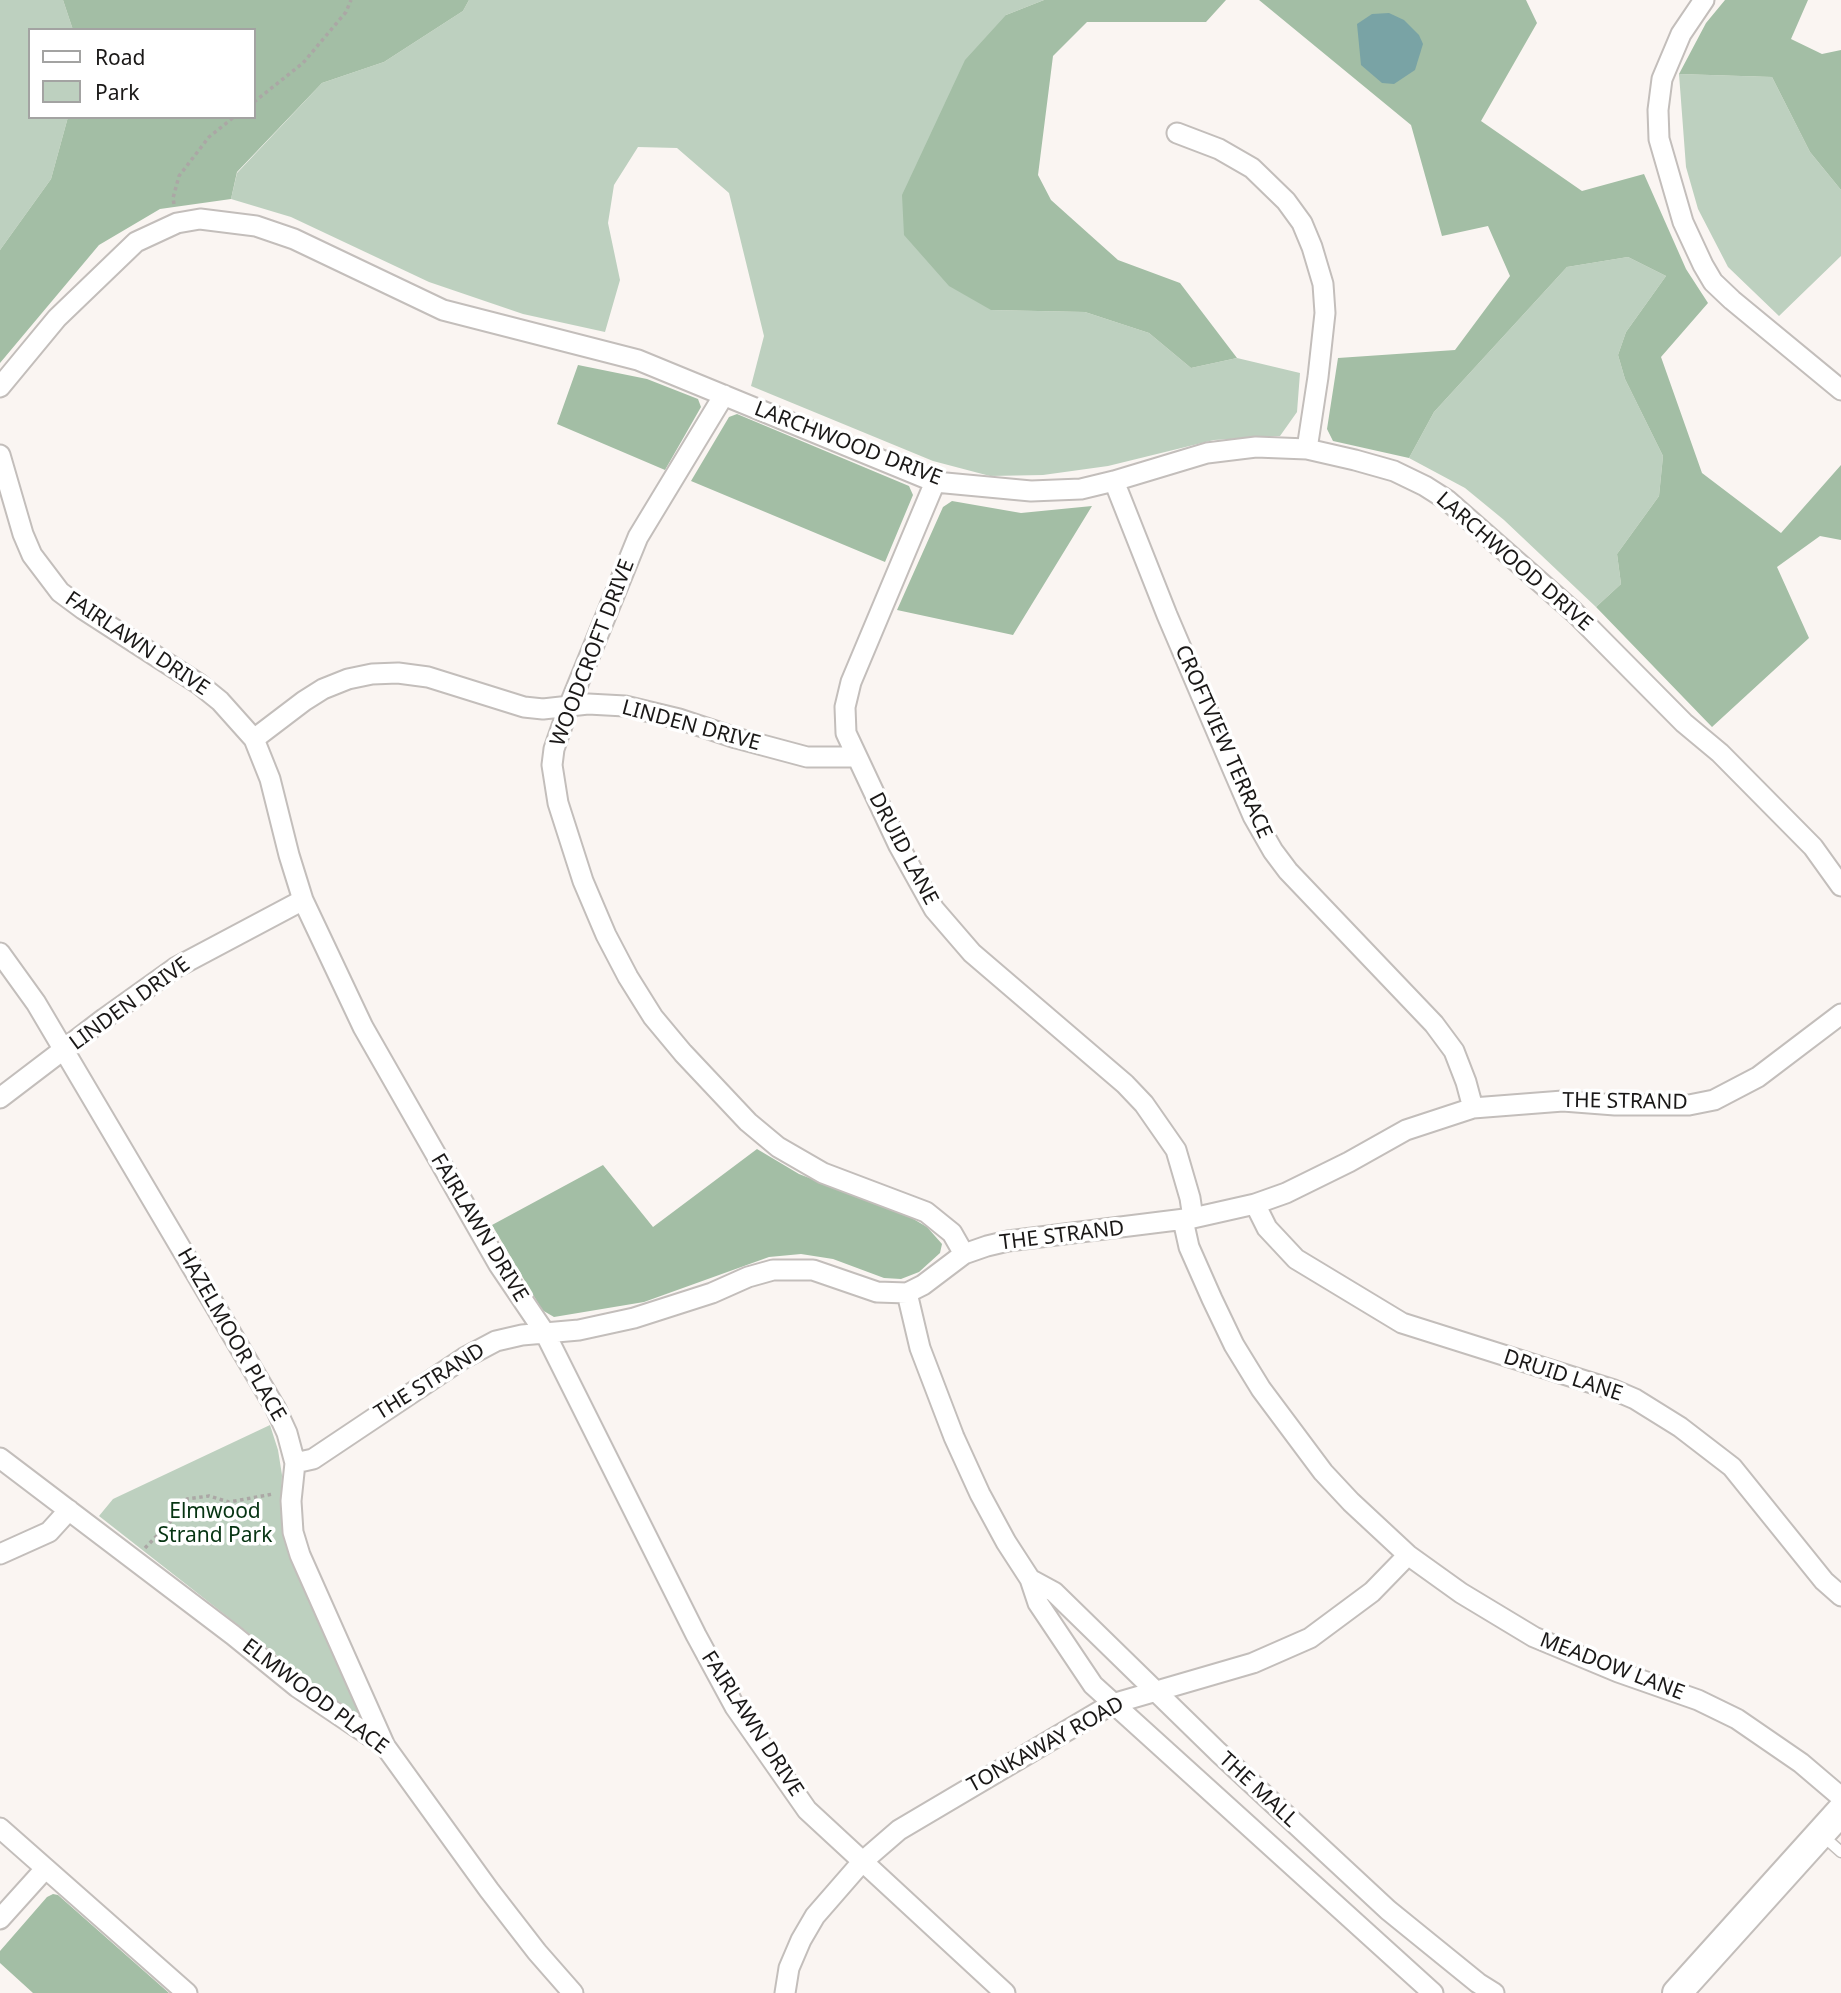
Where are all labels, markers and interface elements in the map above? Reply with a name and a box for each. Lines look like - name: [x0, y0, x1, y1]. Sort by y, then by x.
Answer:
- legend: [28, 28, 256, 119]
- text: Road: [95, 43, 145, 71]
- text: Park: [95, 78, 139, 106]
- street label: LARCHWOOD DRIVE: [751, 397, 945, 491]
- street label: LARCHWOOD DRIVE: [1431, 487, 1597, 637]
- street label: WOODCROFT DRIVE: [546, 556, 640, 750]
- street label: FAIRLAWN DRIVE: [60, 586, 214, 702]
- street label: CROFTVIEW TERRACE: [1169, 641, 1277, 843]
- street label: LINDEN DRIVE: [619, 695, 763, 757]
- street label: DRUID LANE: [863, 788, 943, 910]
- street label: LINDEN DRIVE: [65, 952, 195, 1056]
- street label: THE STRAND: [1562, 1088, 1688, 1116]
- street label: FAIRLAWN DRIVE: [425, 1149, 533, 1307]
- street label: THE STRAND: [998, 1216, 1126, 1256]
- street label: HAZELMOOR PLACE: [171, 1244, 291, 1426]
- street label: THE STRAND: [370, 1338, 490, 1426]
- street label: DRUID LANE: [1500, 1345, 1626, 1407]
- park label: Elmwood Strand Park: [158, 1499, 272, 1549]
- street label: MEADOW LANE: [1536, 1628, 1688, 1706]
- street label: ELMWOOD PLACE: [237, 1634, 393, 1760]
- street label: FAIRLAWN DRIVE: [696, 1647, 808, 1801]
- street label: TONKAWAY ROAD: [963, 1692, 1129, 1798]
- street label: THE MALL: [1213, 1747, 1303, 1833]

